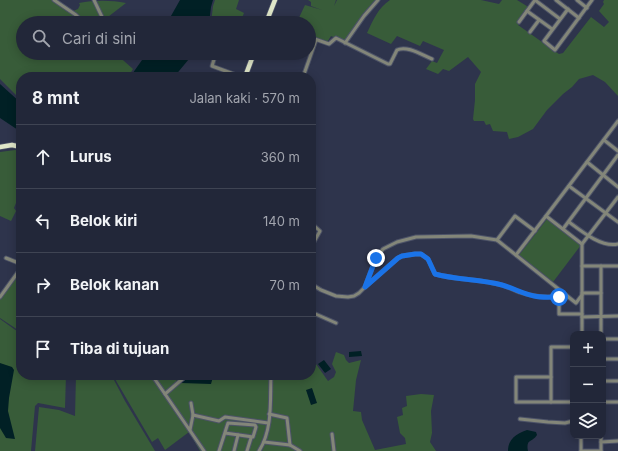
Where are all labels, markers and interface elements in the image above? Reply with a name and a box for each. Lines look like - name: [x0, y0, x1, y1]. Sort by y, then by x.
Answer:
- search box: [16, 16, 316, 60]
- icon: search: [30, 27, 52, 49]
- text: Cari di sini: [62, 29, 136, 48]
- text: 8 mnt: [32, 88, 79, 108]
- text: Jalan kaki · 570 m: [189, 90, 300, 106]
- icon: ahead: [32, 146, 54, 168]
- text: Lurus: [70, 147, 112, 166]
- text: 360 m: [261, 149, 300, 165]
- icon: left: [32, 210, 54, 232]
- text: Belok kiri: [70, 211, 137, 230]
- text: 140 m: [263, 213, 300, 229]
- route end: [367, 249, 385, 267]
- icon: right: [32, 274, 54, 296]
- text: Belok kanan: [70, 275, 159, 294]
- text: 70 m: [270, 277, 300, 293]
- route start: [550, 288, 568, 306]
- map controls: [570, 331, 606, 439]
- button: +: [570, 331, 606, 367]
- icon: arrive: [32, 338, 54, 360]
- text: Tiba di tujuan: [70, 339, 169, 358]
- button: −: [570, 367, 606, 403]
- button: layers: [570, 403, 606, 439]

